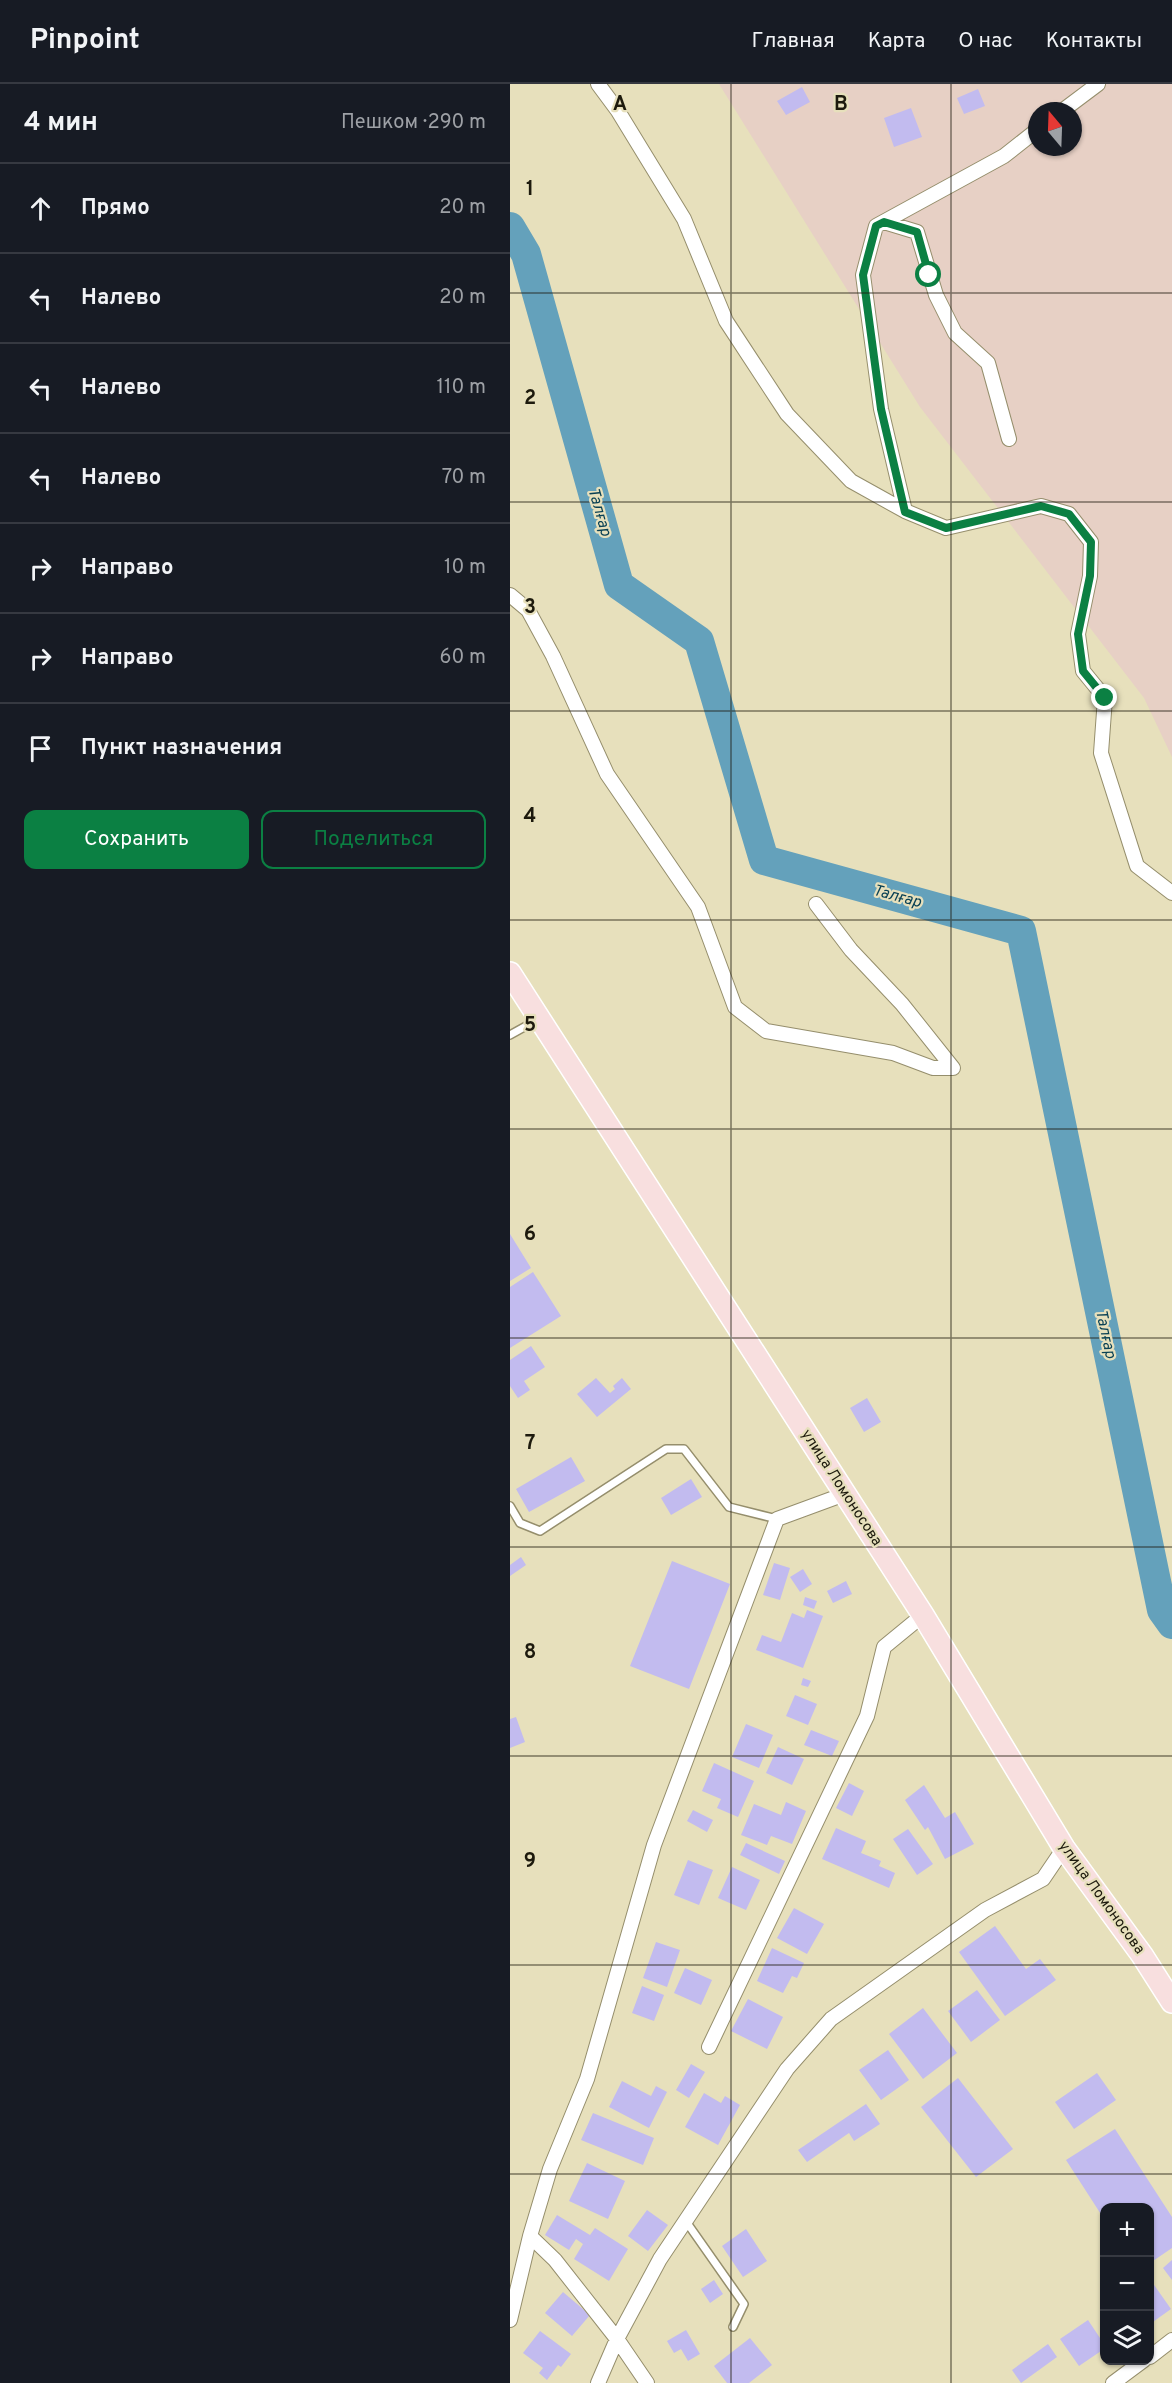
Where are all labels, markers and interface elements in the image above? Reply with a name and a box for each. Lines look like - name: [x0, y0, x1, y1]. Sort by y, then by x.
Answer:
- text: Pinpoint: [30, 23, 140, 59]
- text: Главная: [751, 28, 835, 55]
- text: Карта: [868, 28, 925, 55]
- text: О нас: [958, 28, 1013, 55]
- text: Контакты: [1046, 28, 1142, 55]
- text: A: [613, 92, 627, 118]
- text: B: [834, 92, 848, 118]
- north arrow: [1028, 102, 1082, 156]
- text: 4 мин: [24, 107, 98, 140]
- text: Пешком · 290 m: [341, 110, 486, 136]
- text: 1: [526, 177, 534, 203]
- icon: ahead: [24, 192, 57, 225]
- text: Прямо: [81, 195, 150, 222]
- text: 20 m: [439, 195, 486, 221]
- route start: [915, 261, 941, 287]
- icon: left: [24, 282, 57, 315]
- text: Налево: [81, 285, 161, 312]
- text: 20 m: [439, 285, 486, 311]
- icon: left: [24, 372, 57, 405]
- text: Налево: [81, 375, 161, 402]
- text: 110 m: [437, 375, 486, 401]
- text: 2: [524, 386, 536, 412]
- icon: left: [24, 462, 57, 495]
- text: Налево: [81, 465, 161, 492]
- text: 70 m: [442, 465, 486, 491]
- water label: Талғар: [583, 486, 615, 539]
- icon: right: [24, 552, 57, 585]
- text: Направо: [81, 555, 173, 582]
- text: 10 m: [444, 555, 486, 581]
- text: 3: [524, 595, 536, 621]
- icon: right: [24, 642, 57, 675]
- text: Направо: [81, 645, 173, 672]
- text: 60 m: [440, 645, 486, 671]
- route end: [1091, 684, 1117, 710]
- icon: arrive: [24, 732, 57, 765]
- text: Пункт назначения: [81, 735, 282, 762]
- text: 4: [524, 804, 536, 830]
- button: Сохранить: [24, 810, 249, 869]
- button: Поделиться: [261, 810, 486, 869]
- water label: Талғар: [871, 881, 924, 913]
- text: 5: [524, 1013, 536, 1039]
- text: 6: [524, 1222, 536, 1248]
- water label: Талғар: [1090, 1308, 1120, 1360]
- street label: улица Ломоносова: [796, 1426, 886, 1550]
- text: 7: [525, 1431, 535, 1457]
- text: 8: [524, 1640, 536, 1666]
- street label: улица Ломоносова: [1054, 1838, 1148, 1958]
- text: 9: [524, 1849, 536, 1875]
- map controls: [1100, 2203, 1154, 2365]
- button: +: [1100, 2203, 1154, 2257]
- button: −: [1100, 2257, 1154, 2311]
- button: layers: [1100, 2311, 1154, 2365]

